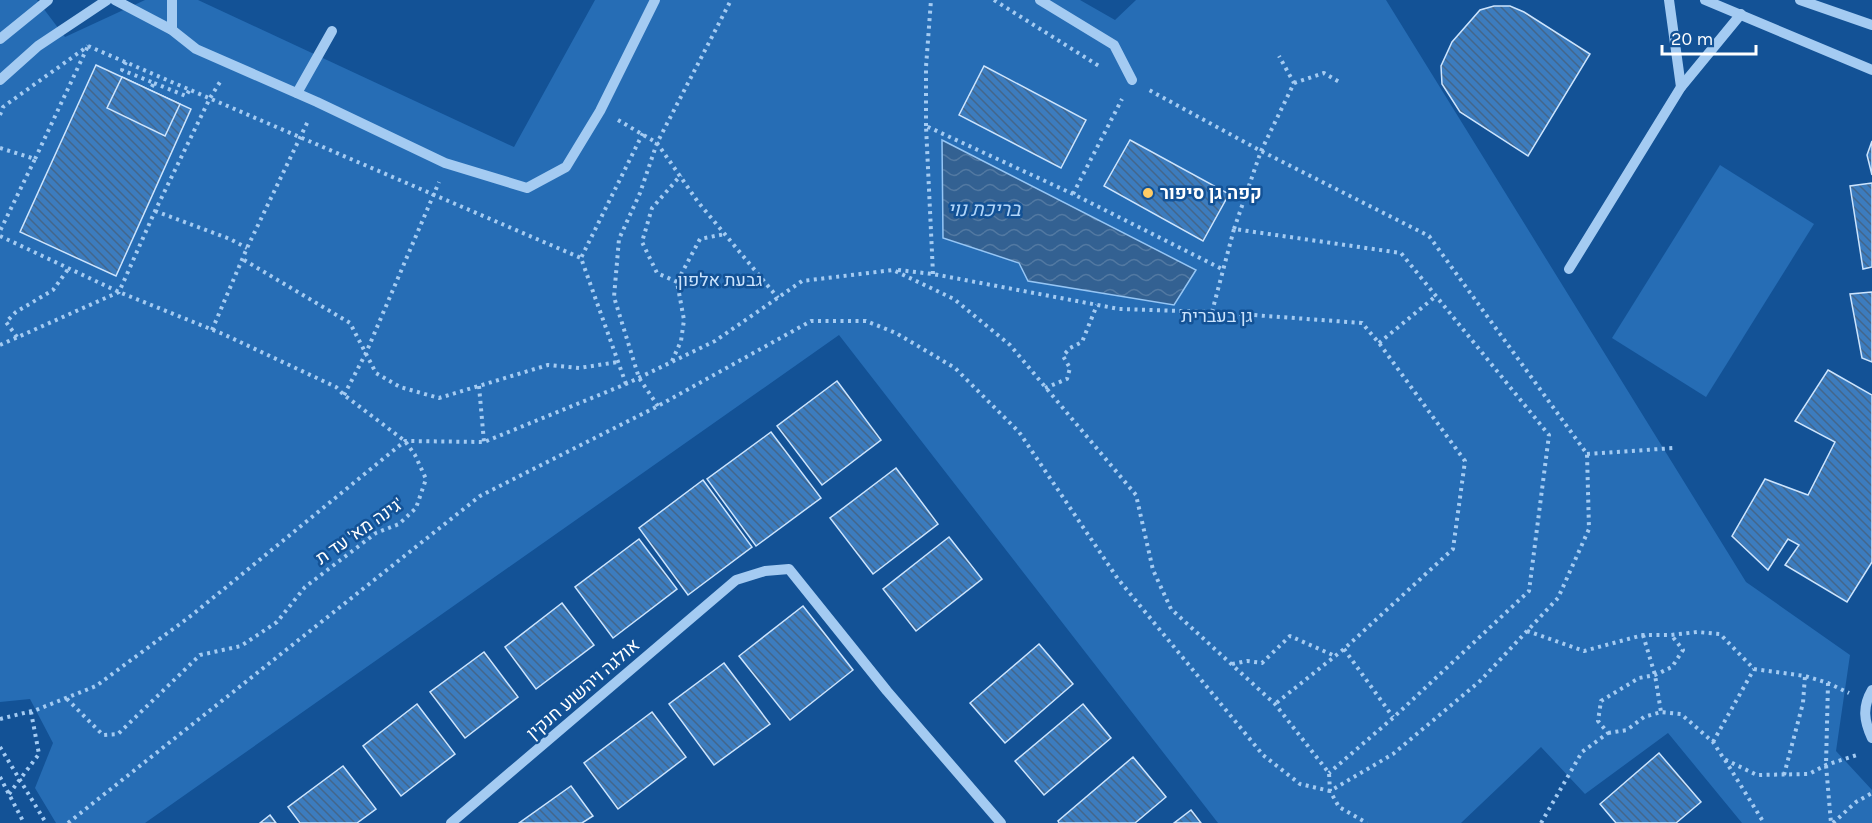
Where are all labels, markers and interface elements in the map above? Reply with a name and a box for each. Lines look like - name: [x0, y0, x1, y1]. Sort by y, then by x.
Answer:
- scale bar: [1662, 18, 1756, 56]
- text: 20 m: [1671, 28, 1713, 50]
- place label: קפה גן סיפור: [1160, 182, 1262, 204]
- marker: קפה גן סיפור: [1141, 186, 1155, 200]
- water label: בריכת נוי: [947, 198, 1021, 221]
- park label: גבעת אלפון: [678, 269, 763, 291]
- park label: גן בעברית: [1181, 305, 1253, 327]
- street label: גינה מא' עד ת': [311, 493, 407, 569]
- street label: אולגה ויהשוע חנקין: [522, 634, 644, 744]

